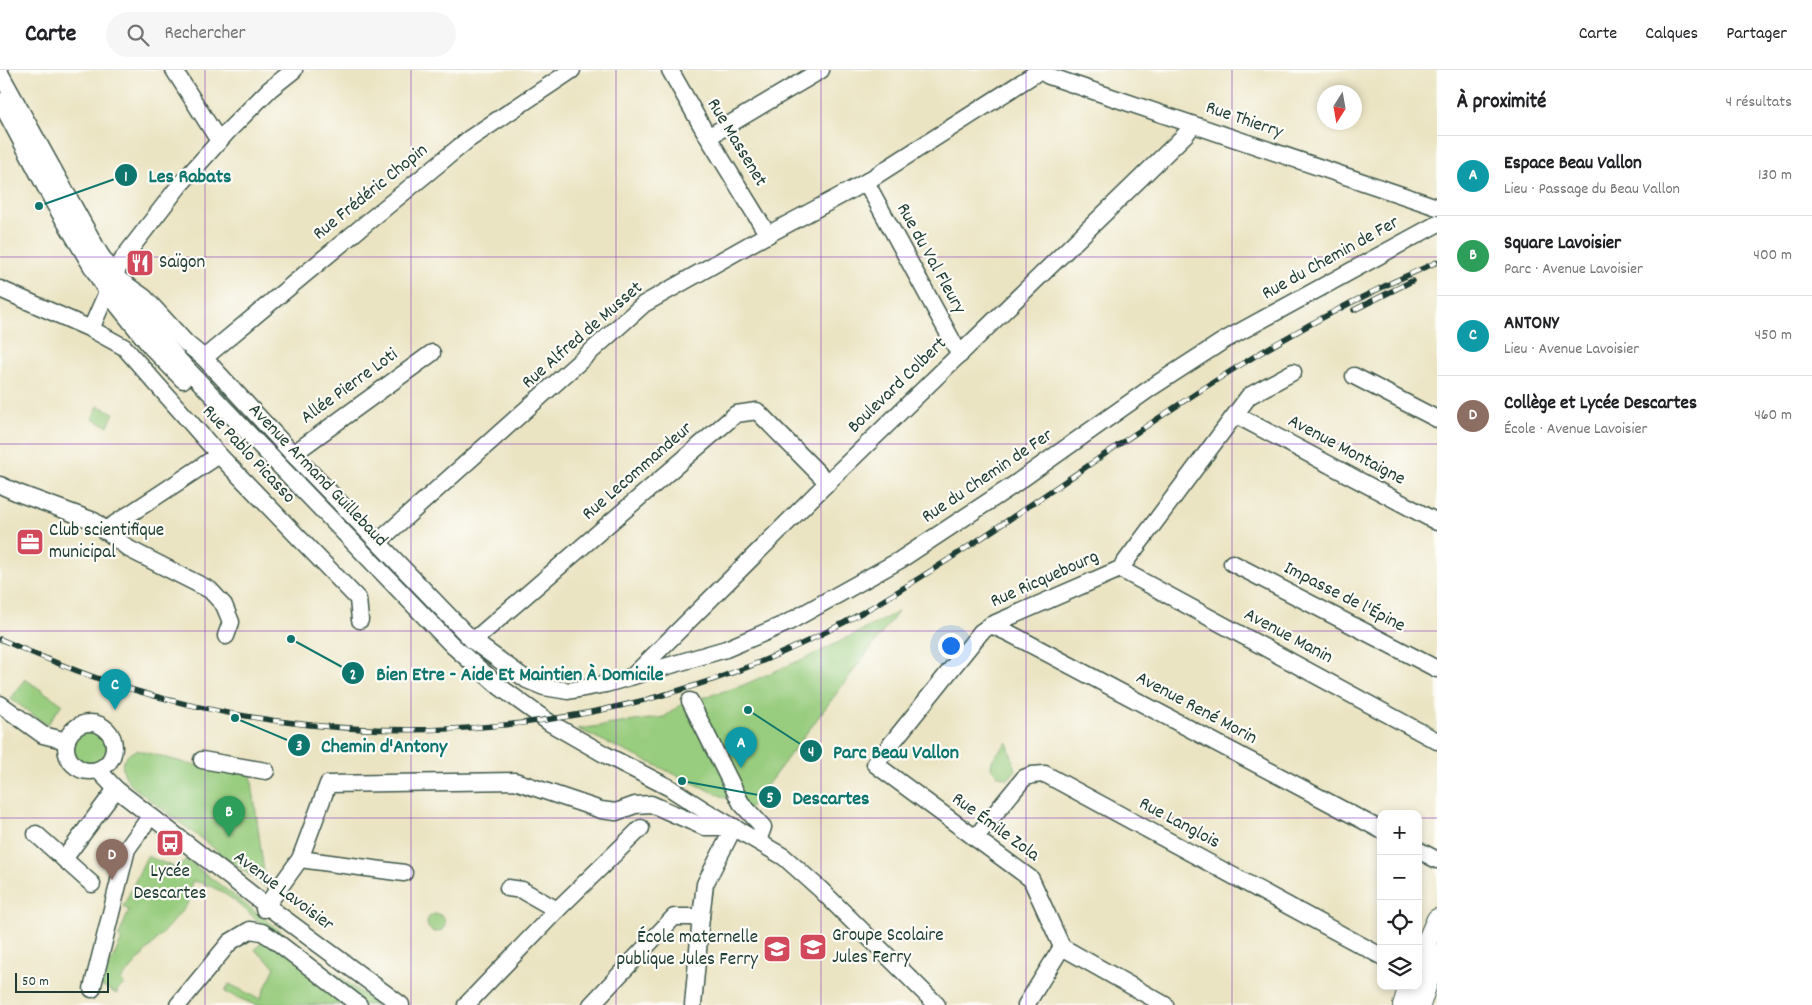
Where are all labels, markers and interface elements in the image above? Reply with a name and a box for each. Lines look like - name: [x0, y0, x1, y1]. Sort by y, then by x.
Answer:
- search box: [106, 12, 456, 57]
- text: Carte: [25, 18, 76, 52]
- icon: search: [124, 21, 152, 49]
- text: Rechercher: [164, 21, 246, 48]
- text: Carte: [1579, 22, 1617, 47]
- text: Calques: [1645, 22, 1698, 47]
- text: Partager: [1726, 22, 1787, 47]
- north arrow: [1317, 85, 1362, 130]
- text: À proximité: [1457, 88, 1546, 118]
- text: 4 résultats: [1725, 91, 1792, 114]
- street label: Rue Massenet: [699, 94, 773, 192]
- street label: Rue Thierry: [1202, 95, 1287, 147]
- street label: Rue Frédéric Chopin: [308, 138, 434, 248]
- text: Espace Beau Vallon: [1504, 151, 1642, 178]
- callout: Les Rabats: [114, 158, 242, 193]
- text: Les Rabats: [149, 164, 231, 192]
- text: A: [1469, 164, 1477, 187]
- text: 130 m: [1758, 164, 1792, 187]
- text: 1: [124, 167, 128, 189]
- text: Lieu · Passage du Beau Vallon: [1504, 178, 1680, 201]
- street label: Rue du Val Fleury: [888, 199, 972, 320]
- street label: Rue du Chemin de Fer: [1257, 210, 1405, 308]
- text: Square Lavoisier: [1504, 231, 1621, 258]
- text: B: [1469, 244, 1477, 267]
- text: 400 m: [1753, 244, 1792, 267]
- restaurant icon: Saïgon: [125, 248, 155, 278]
- place label: Saïgon: [159, 250, 205, 277]
- text: Parc · Avenue Lavoisier: [1504, 258, 1643, 281]
- street label: Rue Alfred de Musset: [517, 276, 649, 396]
- text: ANTONY: [1504, 311, 1559, 338]
- text: C: [1469, 324, 1477, 347]
- text: 450 m: [1755, 324, 1792, 347]
- street label: Boulevard Colbert: [842, 332, 954, 440]
- text: Lieu · Avenue Lavoisier: [1504, 338, 1639, 361]
- street label: Allée Pierre Loti: [296, 342, 405, 432]
- text: Collège et Lycée Descartes: [1504, 391, 1697, 418]
- street label: Avenue Armand Guillebaud: [241, 398, 393, 554]
- street label: Rue Pablo Picasso: [195, 400, 301, 510]
- text: D: [1469, 404, 1477, 427]
- text: 460 m: [1754, 404, 1792, 427]
- street label: Avenue Montaigne: [1282, 409, 1410, 493]
- street label: Rue Lecommandeur: [577, 416, 699, 528]
- text: École · Avenue Lavoisier: [1504, 418, 1648, 441]
- street label: Rue du Chemin de Fer: [917, 423, 1059, 531]
- place label: Club scientifique municipal: [49, 518, 164, 567]
- office icon: Club scientifique municipal: [15, 527, 45, 557]
- street label: Rue Ricquebourg: [987, 544, 1103, 616]
- street label: Impasse de l'Épine: [1279, 556, 1409, 640]
- street label: Avenue Manin: [1239, 602, 1337, 672]
- your location: [938, 633, 964, 659]
- callout: Bien Etre - Aide Et Maintien À Domicile: [341, 656, 673, 691]
- text: Bien Etre - Aide Et Maintien À Domicile: [376, 662, 664, 690]
- text: 2: [350, 665, 356, 687]
- street label: Avenue René Morin: [1130, 666, 1262, 752]
- pin: C: [99, 669, 131, 710]
- callout: Chemin d'Antony: [286, 727, 458, 762]
- pin: A: [725, 727, 757, 768]
- callout: Parc Beau Vallon: [798, 733, 969, 768]
- text: Chemin d'Antony: [321, 734, 448, 762]
- text: 3: [296, 736, 303, 758]
- text: Parc Beau Vallon: [833, 740, 959, 768]
- text: 4: [808, 742, 814, 764]
- callout: Descartes: [758, 779, 880, 814]
- text: Descartes: [793, 786, 869, 814]
- street label: Rue Émile Zola: [945, 787, 1045, 870]
- text: 5: [767, 788, 774, 810]
- street label: Rue Langlois: [1134, 791, 1224, 857]
- pin: B: [213, 796, 245, 837]
- map controls: [1377, 810, 1422, 990]
- button: +: [1377, 810, 1422, 855]
- bus stop icon: Lycée Descartes: [155, 828, 185, 858]
- pin: D: [96, 839, 128, 880]
- street label: Avenue Lavoisier: [227, 845, 339, 939]
- button: −: [1377, 855, 1422, 900]
- place label: Lycée Descartes: [133, 859, 207, 908]
- button: locate: [1377, 900, 1422, 945]
- place label: Groupe Scolaire Jules Ferry: [832, 923, 944, 972]
- place label: École maternelle publique Jules Ferry: [617, 925, 758, 974]
- school or university icon: Groupe Scolaire Jules Ferry: [798, 932, 828, 962]
- school or university icon: École maternelle publique Jules Ferry: [762, 934, 792, 964]
- button: layers: [1377, 945, 1422, 990]
- scale bar: [15, 970, 109, 993]
- text: 50 m: [22, 972, 49, 992]

